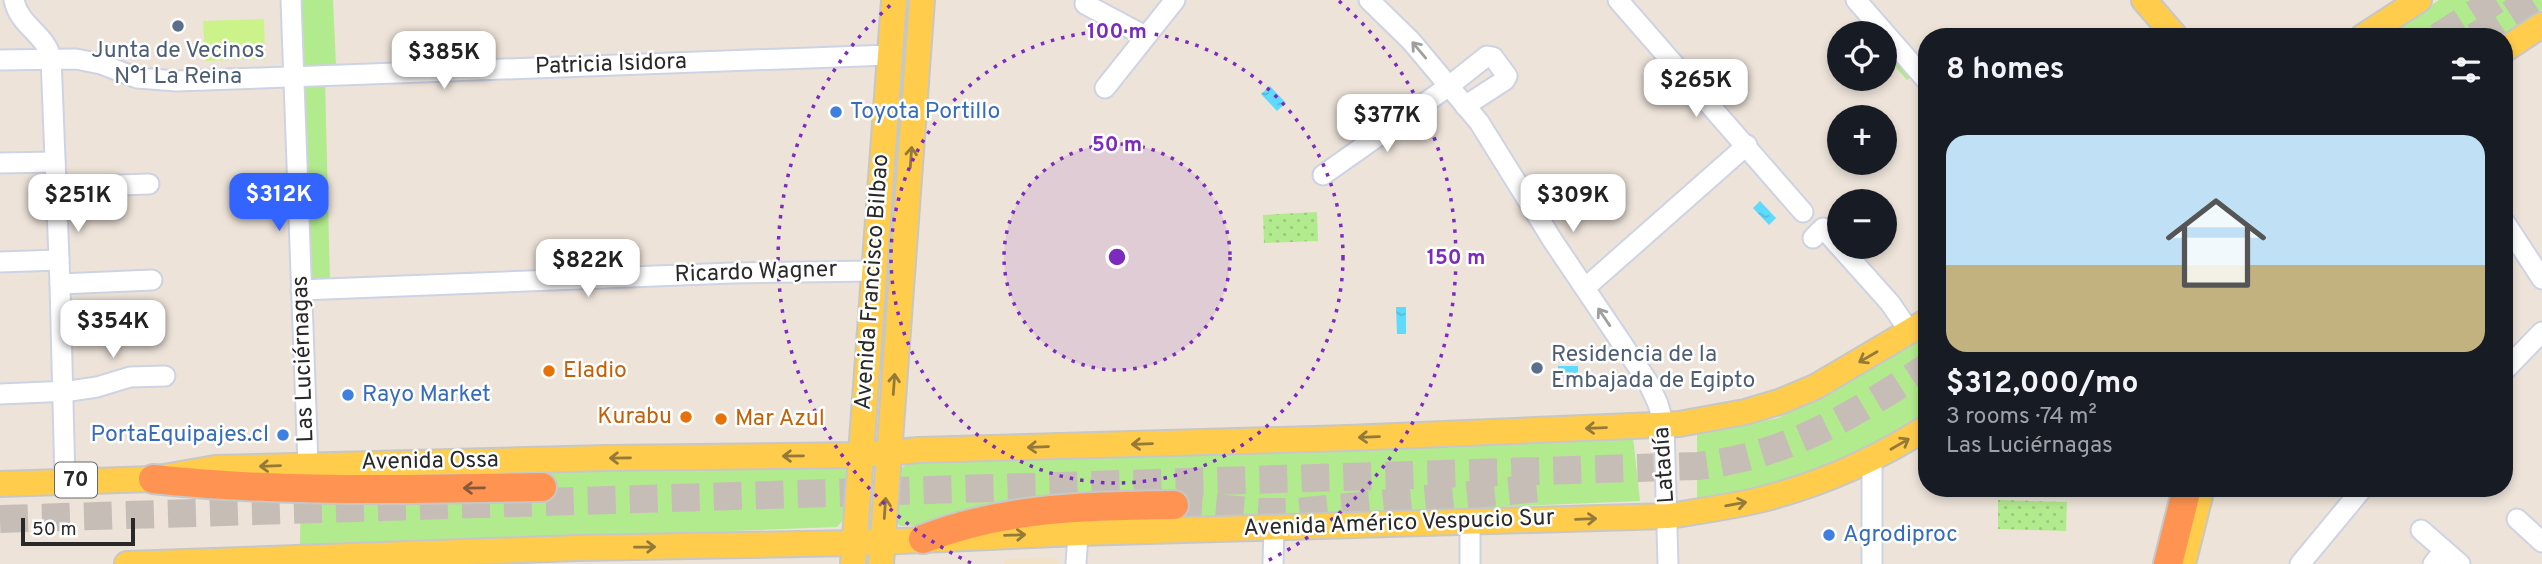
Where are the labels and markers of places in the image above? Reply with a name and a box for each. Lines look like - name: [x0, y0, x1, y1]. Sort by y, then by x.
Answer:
- marker: Junta de Vecinos N°1 La Reina: [170, 18, 186, 34]
- pin: $385K: [395, 32, 493, 91]
- place label: Junta de Vecinos N°1 La Reina: [91, 37, 265, 92]
- pin: $265K: [1647, 60, 1745, 119]
- pin: $377K: [1338, 94, 1436, 154]
- place label: Toyota Portillo: [850, 98, 1000, 127]
- marker: Toyota Portillo: [828, 104, 844, 120]
- pin: $251K: [29, 174, 127, 234]
- pin: $312K: [230, 174, 328, 233]
- pin: $309K: [1524, 174, 1622, 234]
- pin: $822K: [539, 240, 637, 299]
- centre of rings: [1105, 245, 1129, 269]
- pin: $354K: [64, 300, 162, 360]
- place label: Residencia de la Embajada de Egipto: [1551, 341, 1755, 396]
- place label: Eladio: [563, 357, 627, 386]
- marker: Residencia de la Embajada de Egipto: [1529, 360, 1545, 376]
- marker: Eladio: [541, 363, 557, 379]
- place label: Rayo Market: [362, 381, 491, 410]
- marker: Rayo Market: [340, 387, 356, 403]
- place label: Kurabu: [597, 403, 672, 432]
- place label: Mar Azul: [735, 405, 825, 434]
- marker: Kurabu: [678, 409, 694, 425]
- marker: Mar Azul: [713, 411, 729, 427]
- place label: PortaEquipajes.cl: [90, 421, 269, 450]
- marker: PortaEquipajes.cl: [275, 427, 291, 443]
- place label: Agrodiproc: [1843, 521, 1958, 550]
- marker: Agrodiproc: [1821, 527, 1837, 543]

